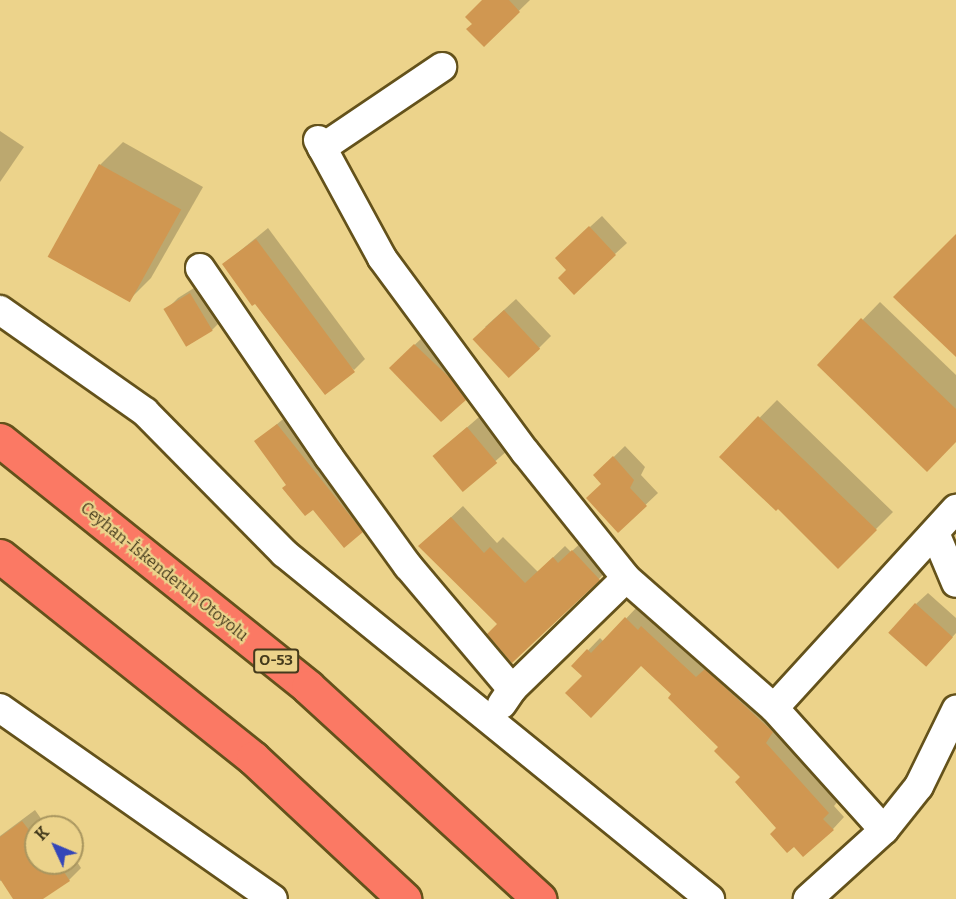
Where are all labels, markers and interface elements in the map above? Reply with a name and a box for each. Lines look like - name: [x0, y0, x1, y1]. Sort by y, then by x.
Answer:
- street label: Ceyhan-İskenderun Otoyolu: [76, 499, 252, 645]
- road number: O-53: [252, 649, 300, 673]
- north arrow: [24, 815, 84, 875]
- text: K: [31, 823, 53, 844]

